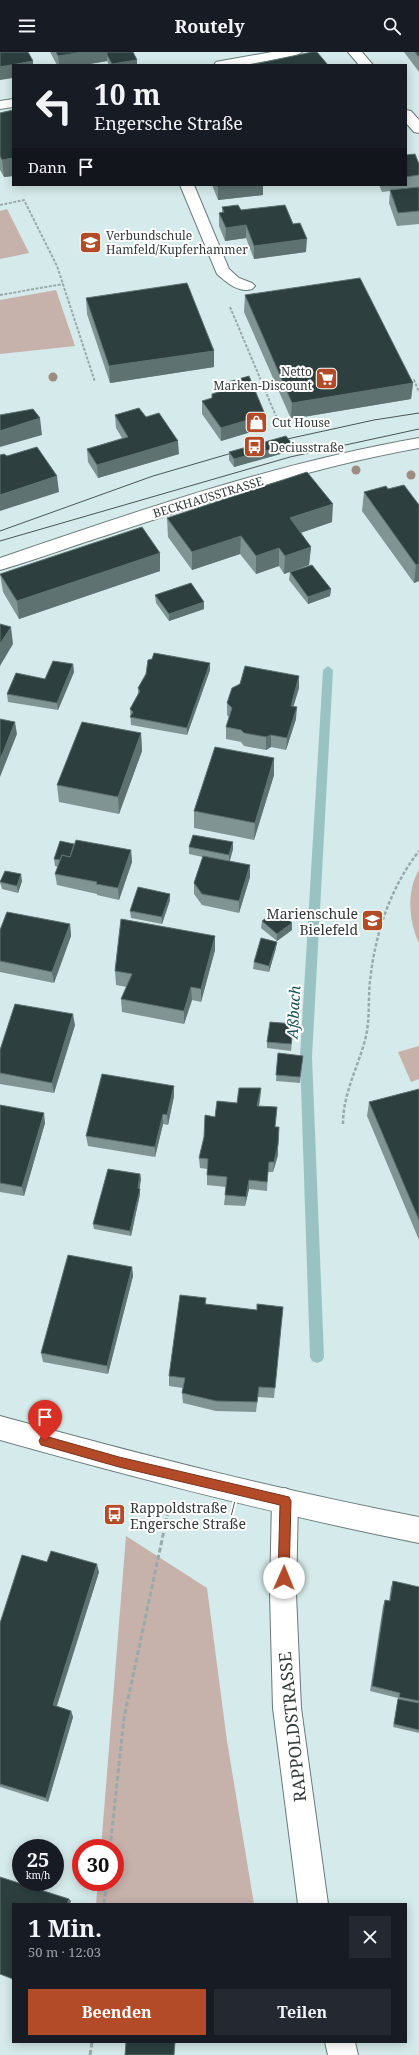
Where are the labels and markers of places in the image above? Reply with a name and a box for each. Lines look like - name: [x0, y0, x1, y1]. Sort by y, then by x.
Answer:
- place label: Verbundschule Hamfeld/Kupferhammer: [106, 227, 248, 258]
- school or university icon: Verbundschule Hamfeld/Kupferhammer: [78, 229, 104, 255]
- place label: Netto Marken-Discount: [213, 363, 312, 394]
- supermarket icon: Netto Marken-Discount: [314, 365, 340, 391]
- shop icon: Cut House: [243, 409, 269, 435]
- place label: Cut House: [272, 414, 330, 431]
- bus stop icon: Deciusstraße: [241, 434, 267, 460]
- place label: Deciusstraße: [270, 439, 344, 456]
- place label: Marienschule Bielefeld: [267, 904, 358, 939]
- school or university icon: Marienschule Bielefeld: [360, 908, 386, 934]
- pin: [28, 1400, 62, 1441]
- place label: Rappoldstraße / Engersche Straße: [130, 1498, 246, 1533]
- bus stop icon: Rappoldstraße / Engersche Straße: [102, 1502, 128, 1528]

